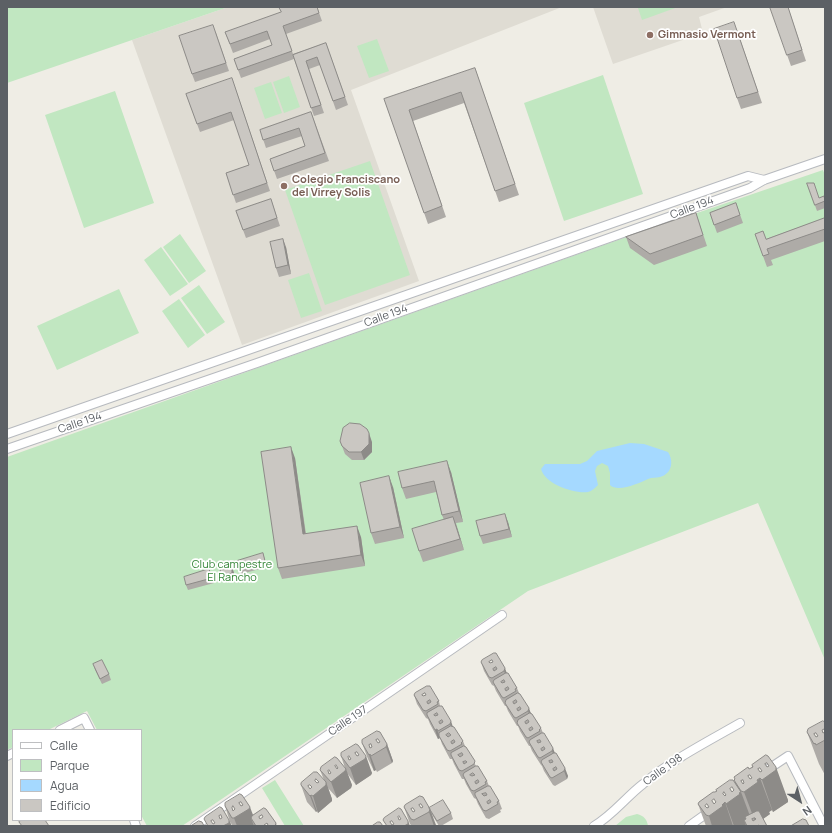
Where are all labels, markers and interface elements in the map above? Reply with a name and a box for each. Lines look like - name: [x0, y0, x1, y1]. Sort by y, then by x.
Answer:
- place label: Gimnasio Vermont: [658, 28, 756, 42]
- marker: Gimnasio Vermont: [645, 30, 655, 40]
- place label: Colegio Franciscano del Virrey Solis: [292, 173, 400, 199]
- marker: Colegio Franciscano del Virrey Solis: [279, 181, 289, 191]
- street label: Calle 194: [668, 194, 716, 222]
- street label: Calle 194: [362, 302, 410, 330]
- street label: Calle 194: [56, 409, 104, 437]
- park label: Club campestre El Rancho: [192, 558, 272, 584]
- street label: Calle 197: [326, 703, 370, 739]
- legend: [12, 729, 142, 821]
- text: Calle: [50, 737, 78, 754]
- street label: Calle 198: [641, 751, 685, 789]
- text: Parque: [50, 757, 89, 774]
- text: Agua: [50, 777, 79, 794]
- north arrow: [780, 781, 820, 821]
- text: Edificio: [50, 797, 90, 814]
- text: N: [800, 803, 815, 820]

